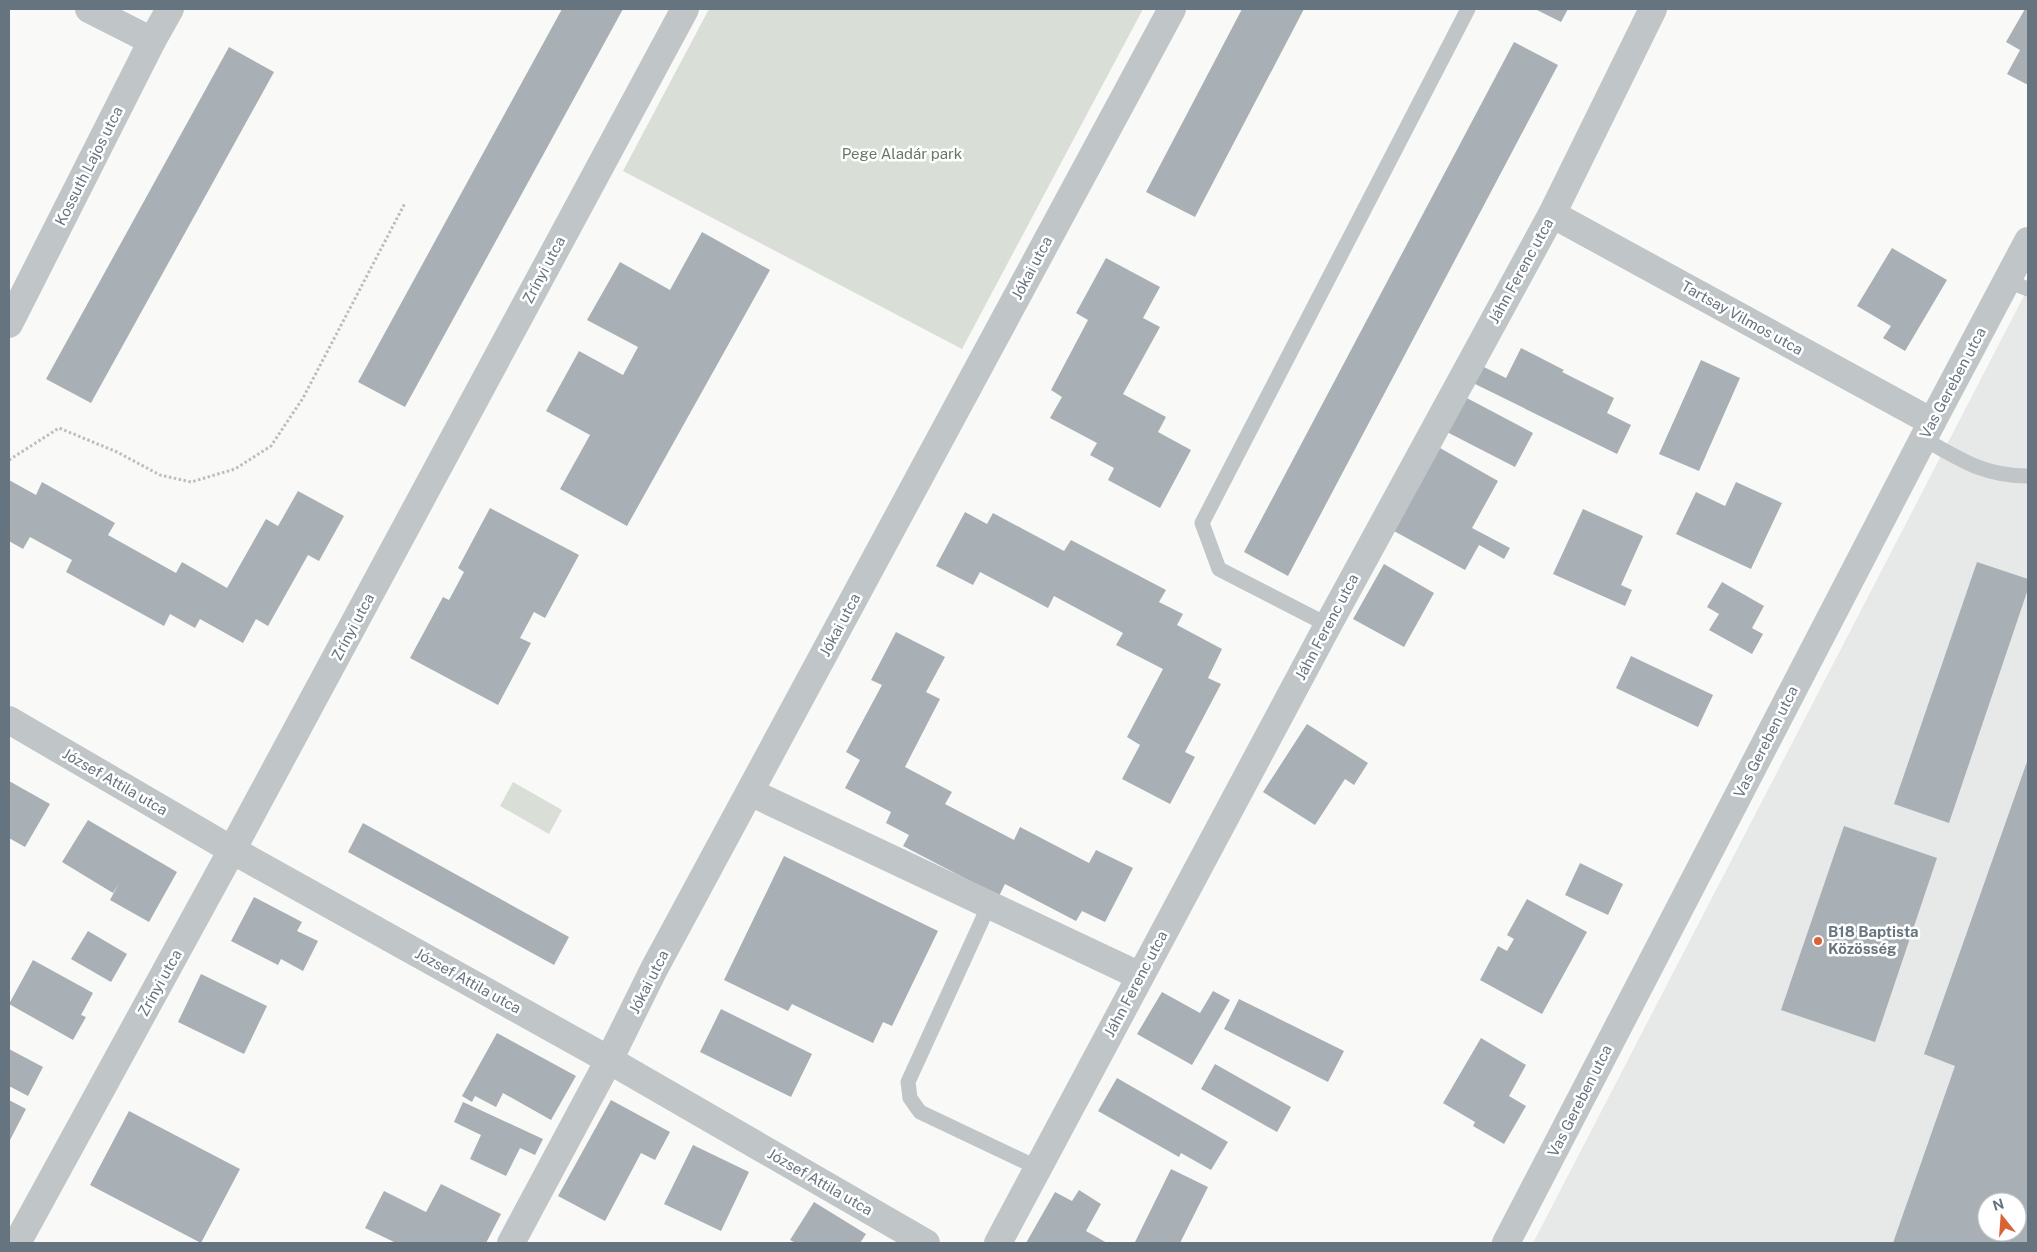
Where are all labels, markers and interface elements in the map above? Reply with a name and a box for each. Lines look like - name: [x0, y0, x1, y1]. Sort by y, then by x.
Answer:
- street label: Kossuth Lajos utca: [51, 103, 126, 228]
- park label: Pege Aladár park: [842, 145, 962, 162]
- street label: Jáhn Ferenc utca: [1485, 215, 1556, 326]
- street label: Zrínyi utca: [519, 233, 568, 306]
- street label: Jókai utca: [1008, 233, 1055, 302]
- street label: Tartsay Vilmos utca: [1678, 277, 1806, 358]
- street label: Vas Gereben utca: [1916, 324, 1989, 441]
- street label: Jáhn Ferenc utca: [1291, 571, 1362, 683]
- street label: Zrínyi utca: [328, 590, 377, 663]
- street label: Jókai utca: [816, 590, 863, 659]
- street label: Vas Gereben utca: [1730, 683, 1801, 800]
- street label: József Attila utca: [60, 745, 171, 819]
- place label: B18 Baptista Közösség: [1828, 923, 1919, 957]
- street label: Jáhn Ferenc utca: [1100, 928, 1171, 1040]
- marker: B18 Baptista Közösség: [1812, 935, 1824, 947]
- street label: József Attila utca: [412, 944, 524, 1017]
- street label: Zrínyi utca: [134, 947, 185, 1019]
- street label: Jókai utca: [625, 947, 672, 1016]
- street label: Vas Gereben utca: [1544, 1042, 1615, 1159]
- street label: József Attila utca: [765, 1145, 876, 1219]
- north arrow: [1977, 1192, 2027, 1242]
- text: N: [1991, 1195, 2006, 1214]

